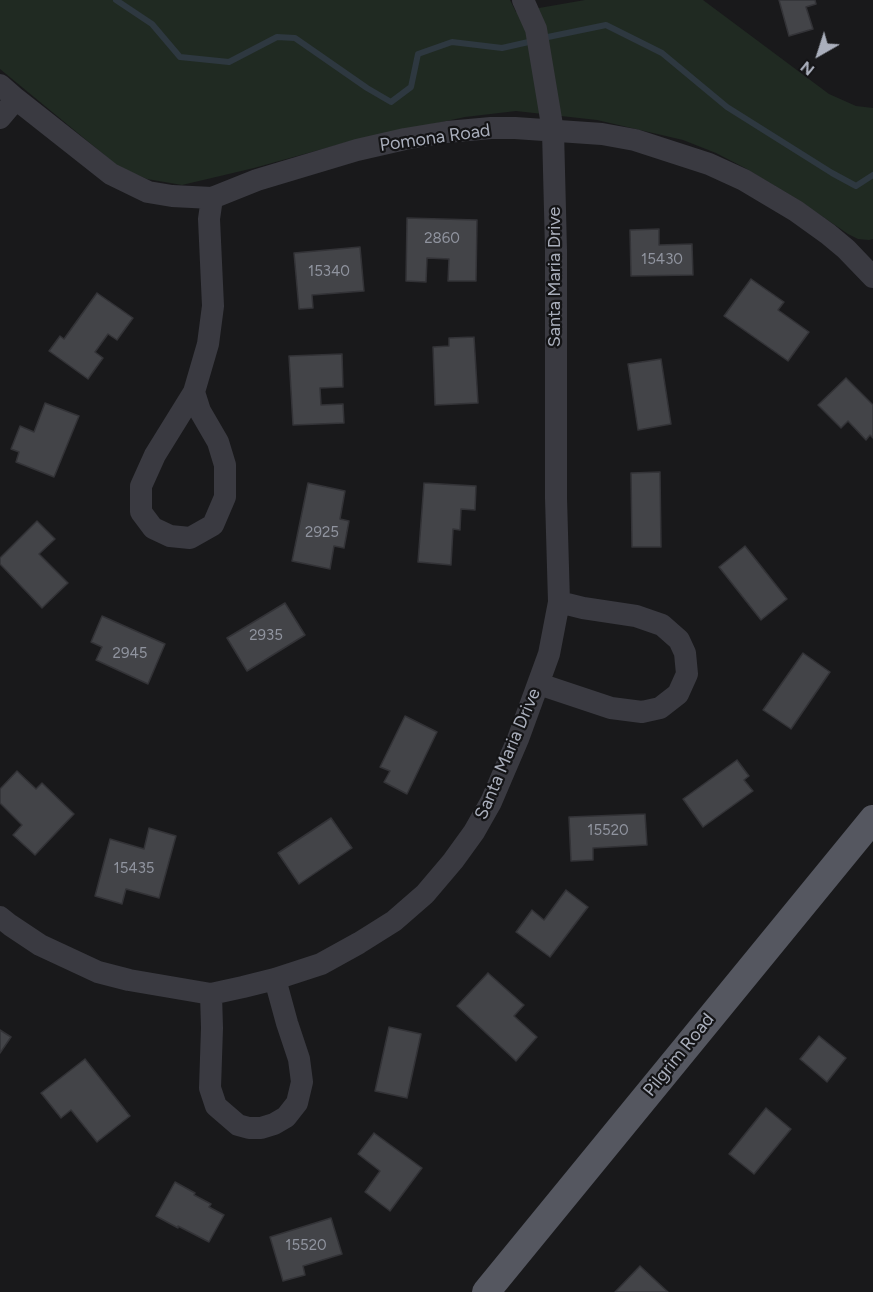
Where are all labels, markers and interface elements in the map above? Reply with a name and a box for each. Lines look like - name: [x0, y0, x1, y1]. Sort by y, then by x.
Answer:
- north arrow: [789, 24, 849, 84]
- text: N: [797, 57, 818, 80]
- street label: Pomona Road: [378, 120, 492, 156]
- street label: Santa Maria Drive: [544, 207, 566, 347]
- house number: 2860: [424, 230, 460, 248]
- house number: 15430: [641, 251, 683, 269]
- house number: 15340: [308, 263, 350, 281]
- house number: 2925: [305, 524, 339, 542]
- house number: 2935: [249, 627, 283, 645]
- house number: 2945: [113, 645, 147, 663]
- street label: Santa Maria Drive: [471, 685, 545, 823]
- house number: 15520: [587, 822, 629, 840]
- house number: 15435: [114, 860, 154, 878]
- street label: Pilgrim Road: [639, 1009, 719, 1101]
- house number: 15520: [285, 1237, 327, 1255]

